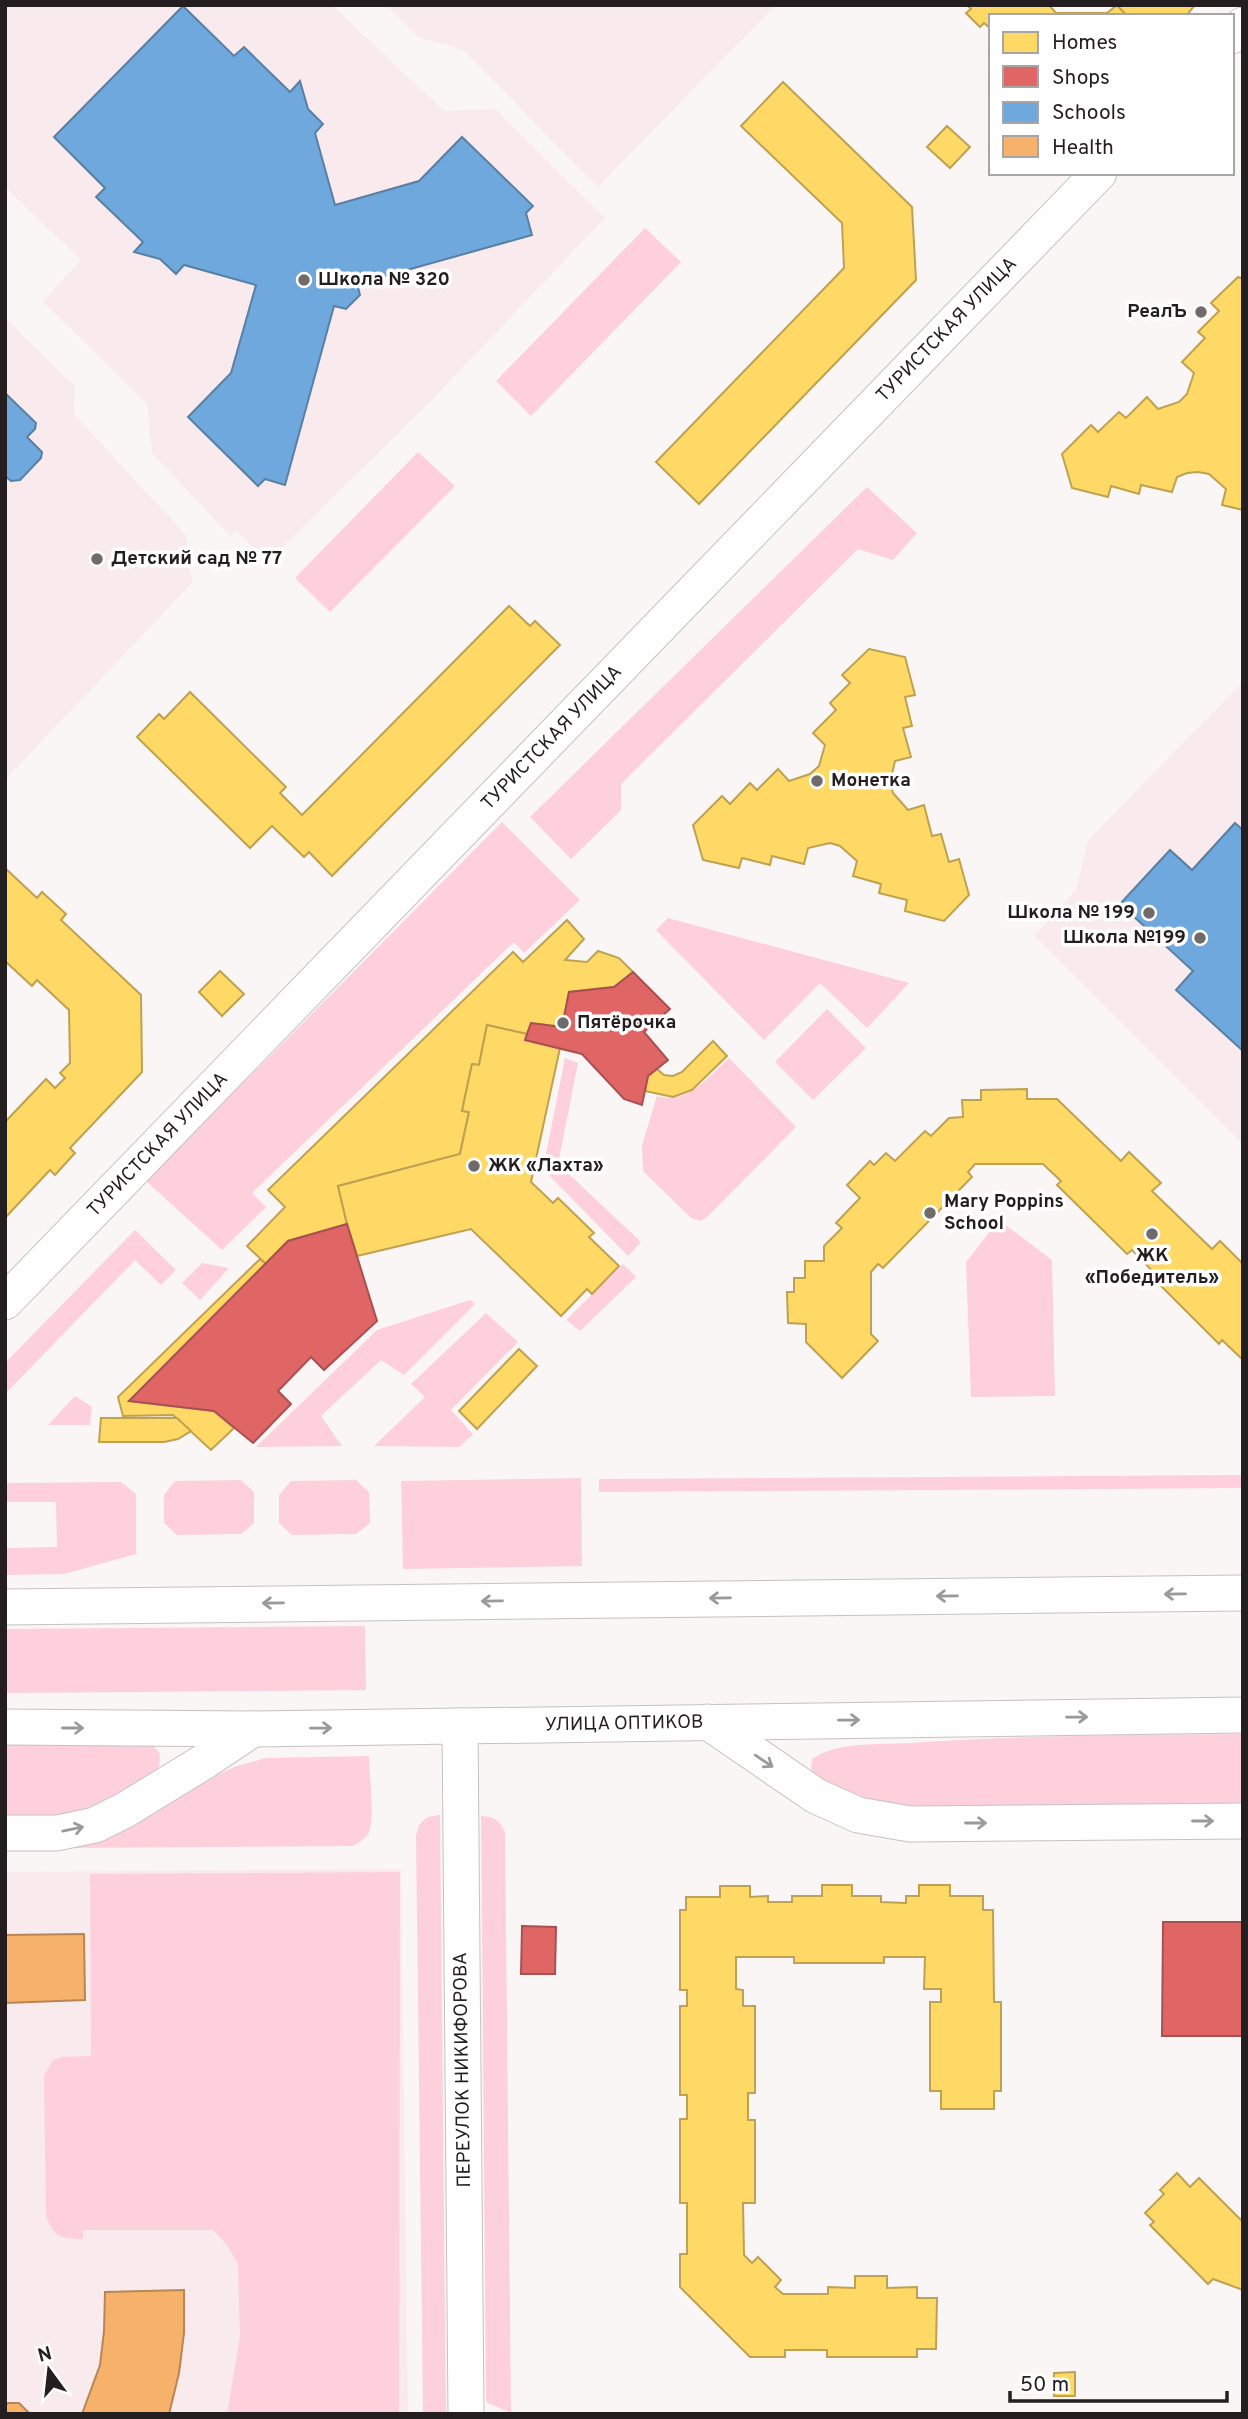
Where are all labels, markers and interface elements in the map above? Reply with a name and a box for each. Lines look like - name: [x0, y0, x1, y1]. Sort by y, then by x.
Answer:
- legend: [989, 14, 1234, 175]
- text: Homes: [1052, 30, 1117, 57]
- text: Shops: [1052, 65, 1110, 92]
- text: Schools: [1052, 100, 1126, 127]
- text: Health: [1052, 135, 1114, 162]
- street label: ТУРИСТСКАЯ УЛИЦА: [872, 252, 1022, 408]
- place label: Школа № 320: [318, 268, 450, 292]
- marker: Школа № 320: [296, 272, 312, 288]
- place label: РеалЪ: [1127, 300, 1187, 324]
- marker: РеалЪ: [1193, 304, 1209, 320]
- place label: Детский сад № 77: [111, 547, 282, 571]
- marker: Детский сад № 77: [89, 551, 105, 567]
- street label: ТУРИСТСКАЯ УЛИЦА: [477, 660, 627, 816]
- place label: Монетка: [831, 769, 911, 793]
- marker: Монетка: [809, 773, 825, 789]
- place label: Школа № 199: [1007, 901, 1135, 925]
- marker: Школа № 199: [1141, 905, 1157, 921]
- place label: Школа №199: [1063, 926, 1186, 950]
- marker: Школа №199: [1192, 930, 1208, 946]
- place label: Пятёрочка: [577, 1011, 676, 1035]
- marker: Пятёрочка: [555, 1015, 571, 1031]
- street label: ТУРИСТСКАЯ УЛИЦА: [83, 1067, 233, 1223]
- place label: ЖК «Лахта»: [488, 1154, 604, 1178]
- marker: ЖК «Лахта»: [466, 1158, 482, 1174]
- place label: Mary Poppins School: [944, 1190, 1064, 1236]
- marker: Mary Poppins School: [922, 1205, 938, 1221]
- marker: ЖК «Победитель»: [1144, 1226, 1160, 1242]
- place label: ЖК «Победитель»: [1085, 1244, 1219, 1290]
- one-way arrow: [1163, 1587, 1186, 1600]
- one-way arrow: [936, 1589, 959, 1603]
- one-way arrow: [708, 1592, 731, 1605]
- one-way arrow: [481, 1594, 504, 1608]
- one-way arrow: [261, 1597, 284, 1610]
- one-way arrow: [1065, 1710, 1088, 1724]
- street label: УЛИЦА ОПТИКОВ: [544, 1711, 704, 1737]
- one-way arrow: [838, 1714, 861, 1727]
- one-way arrow: [62, 1721, 85, 1734]
- one-way arrow: [310, 1721, 333, 1734]
- one-way arrow: [754, 1754, 773, 1768]
- one-way arrow: [1192, 1815, 1215, 1828]
- one-way arrow: [964, 1817, 987, 1830]
- one-way arrow: [61, 1822, 84, 1836]
- street label: ПЕРЕУЛОК НИКИФОРОВА: [449, 1952, 477, 2188]
- north arrow: [14, 2335, 84, 2405]
- text: N: [35, 2342, 55, 2369]
- scale bar: [1010, 2360, 1227, 2404]
- text: 50 m: [1020, 2372, 1069, 2399]

